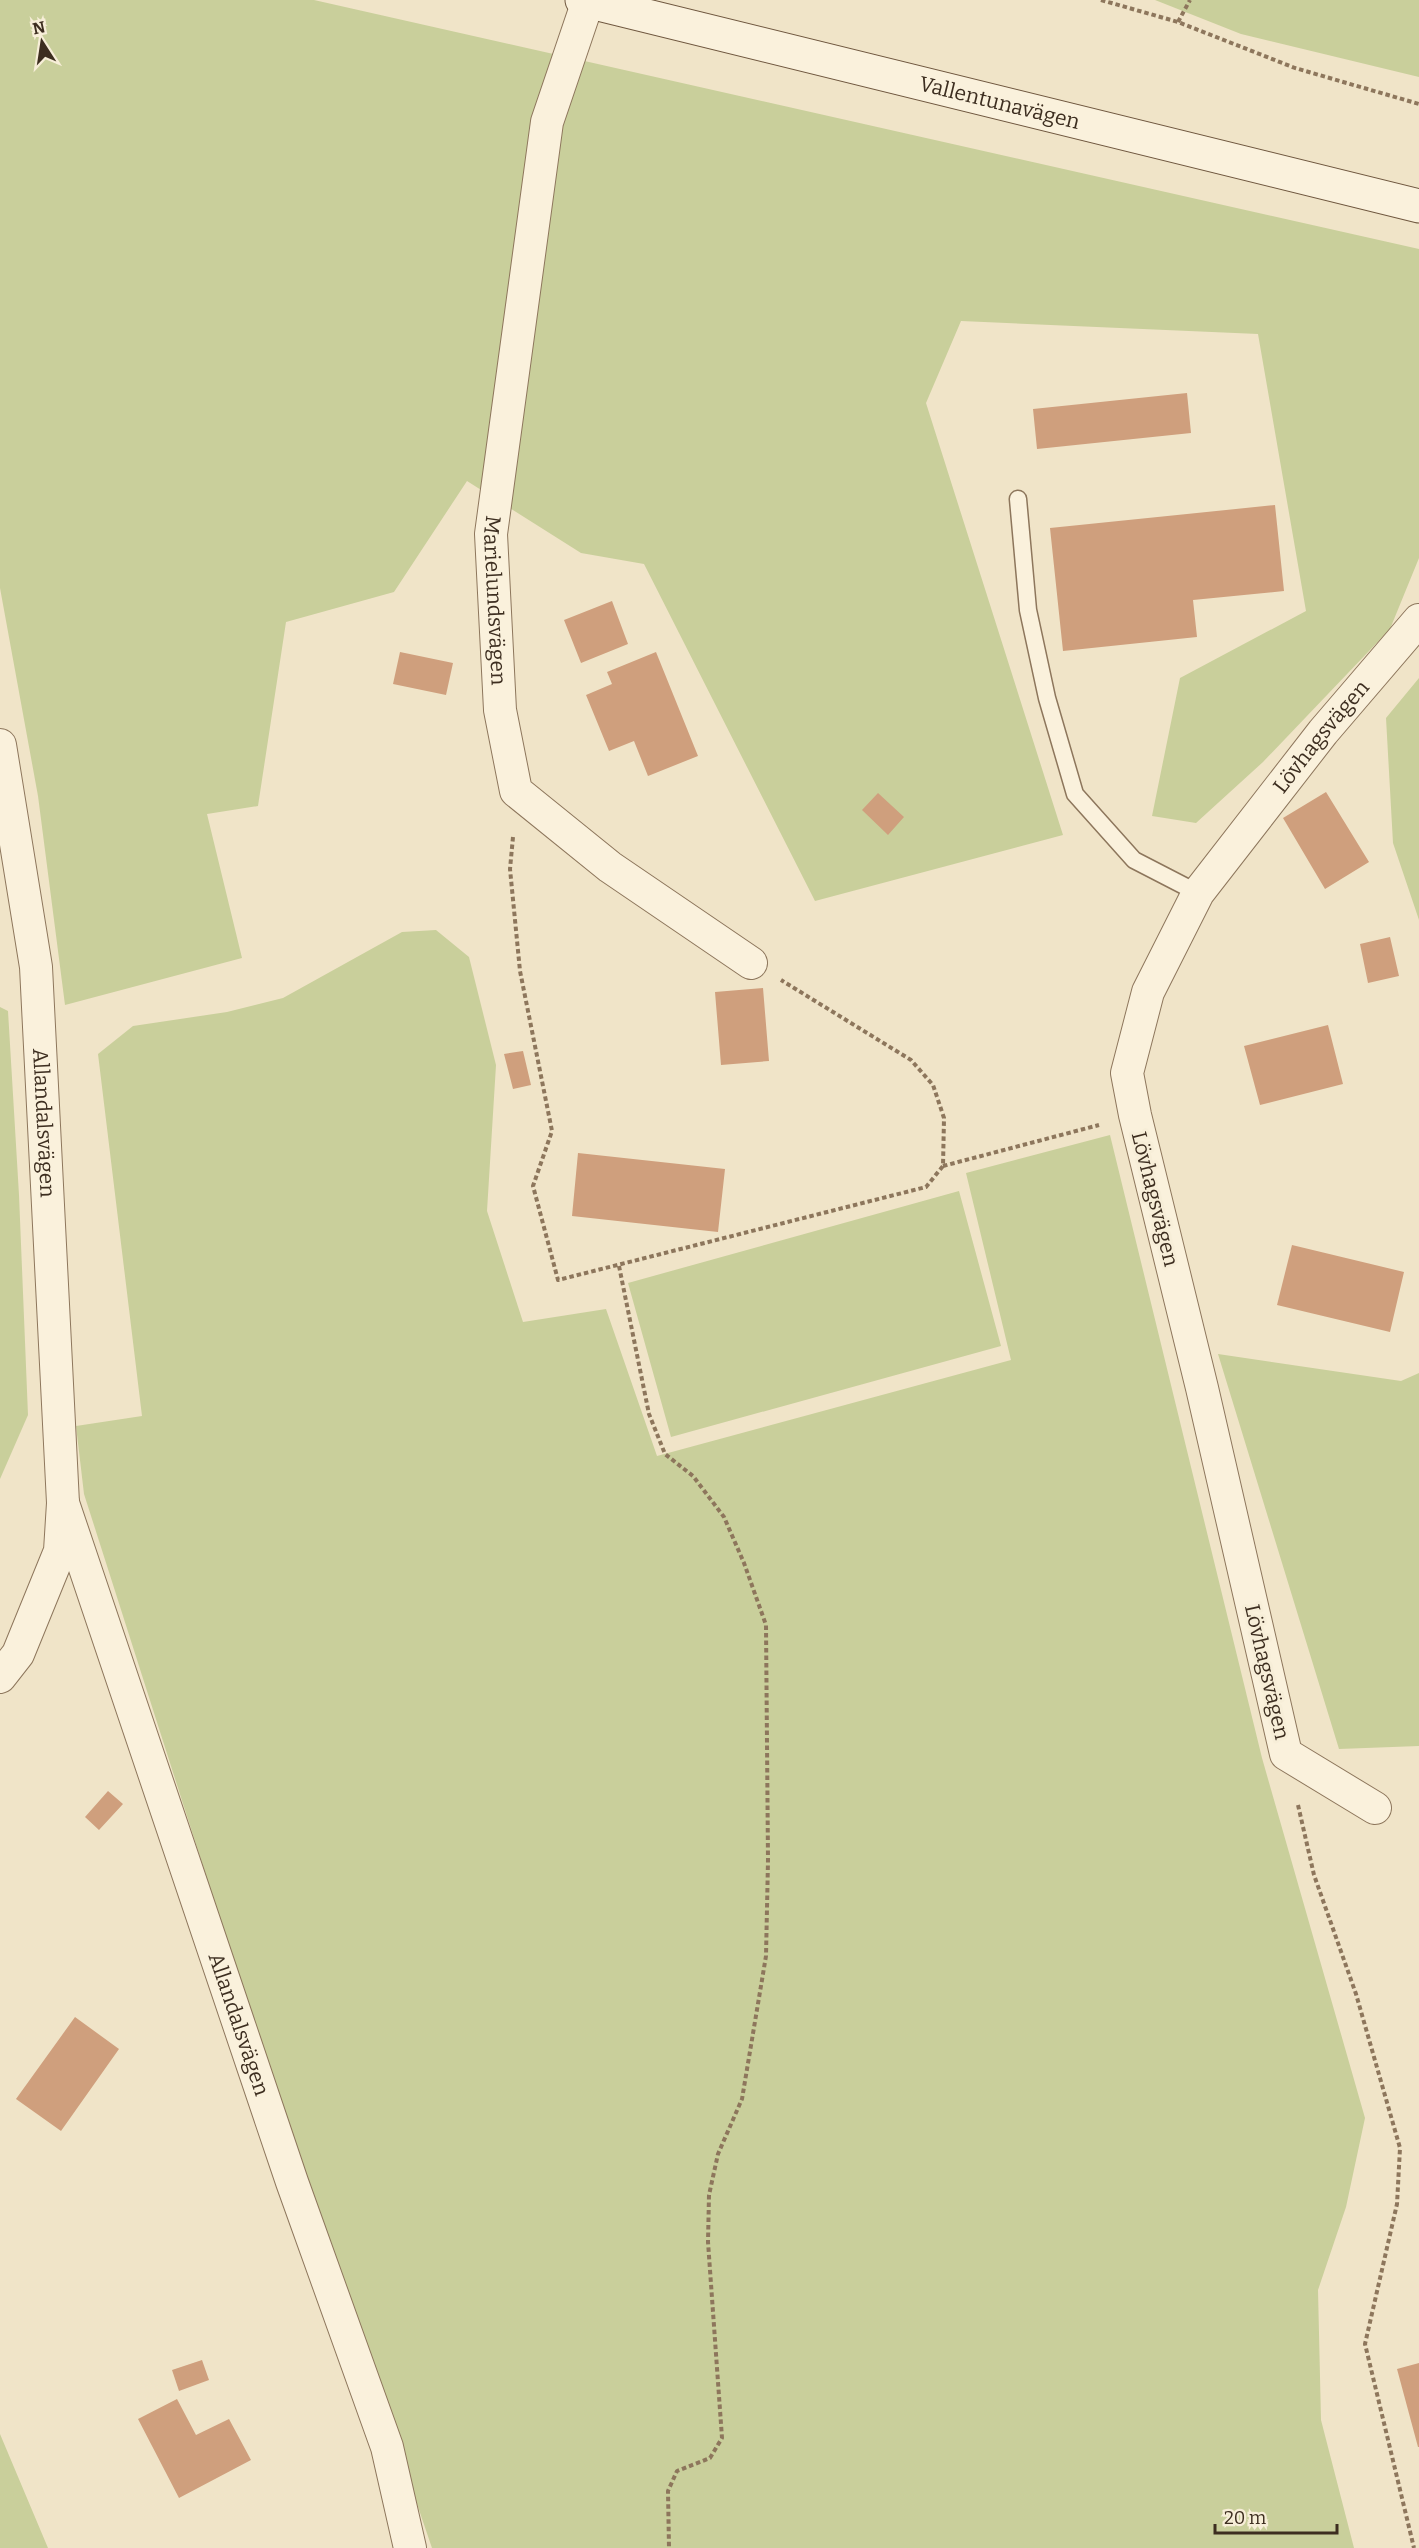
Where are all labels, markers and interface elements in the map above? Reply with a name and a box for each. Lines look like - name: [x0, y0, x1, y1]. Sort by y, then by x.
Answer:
- north arrow: [12, 12, 72, 72]
- text: N: [31, 17, 47, 38]
- street label: Vallentunavägen: [917, 70, 1083, 135]
- street label: Marielundsvägen: [478, 514, 512, 686]
- street label: Lövhagsvägen: [1267, 675, 1375, 798]
- street label: Allandalsvägen: [27, 1048, 61, 1198]
- street label: Lövhagsvägen: [1126, 1129, 1184, 1269]
- street label: Lövhagsvägen: [1239, 1602, 1295, 1742]
- street label: Allandalsvägen: [203, 1949, 275, 2099]
- scale bar: [1215, 2497, 1336, 2535]
- text: 20 m: [1224, 2507, 1266, 2529]

